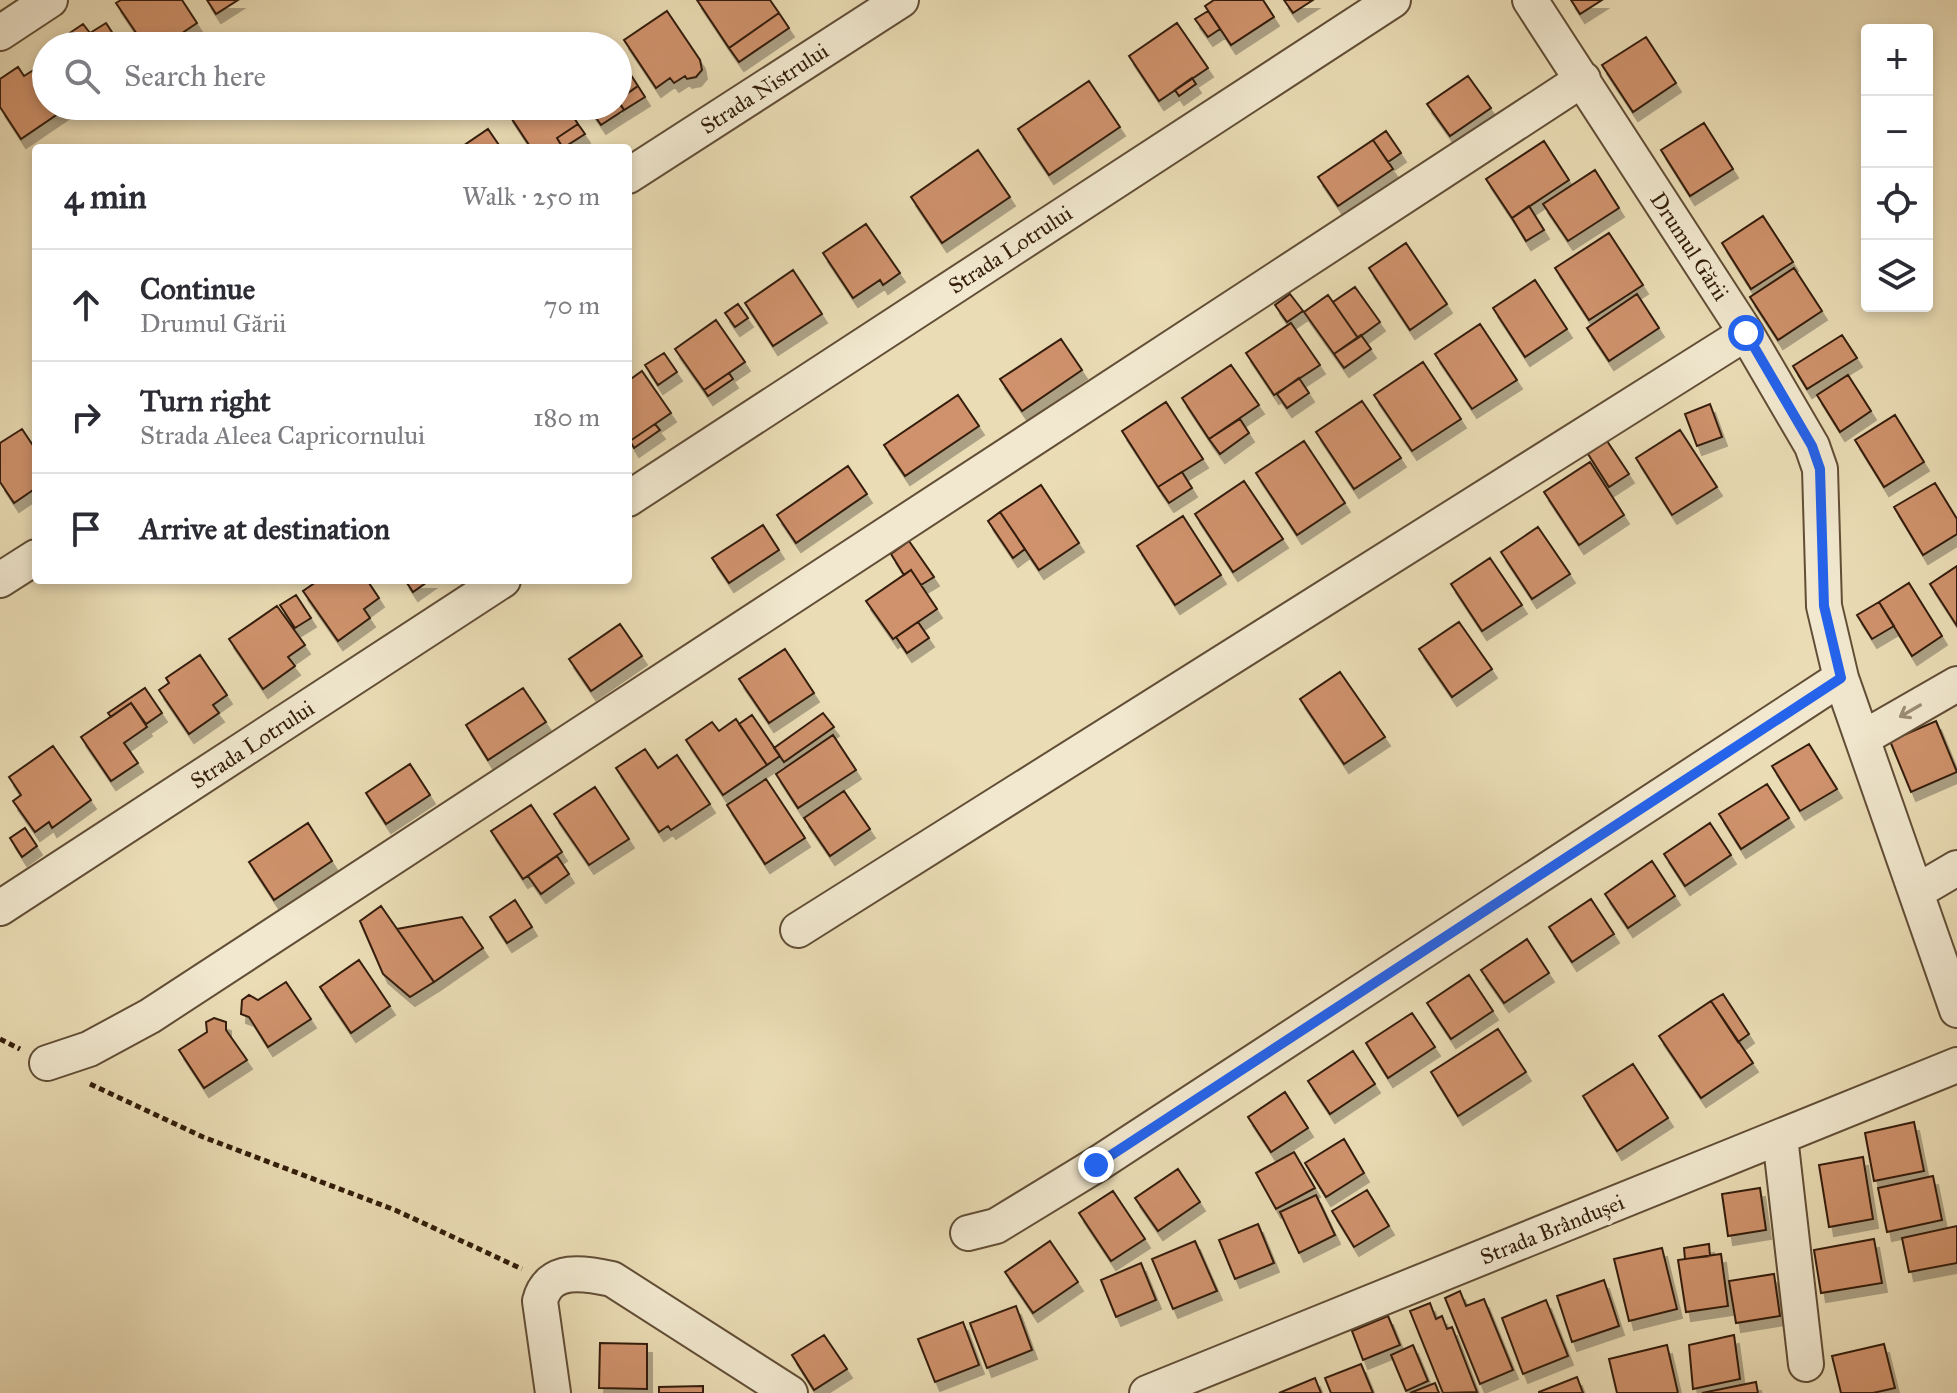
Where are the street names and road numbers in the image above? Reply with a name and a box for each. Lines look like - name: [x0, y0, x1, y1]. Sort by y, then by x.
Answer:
- street label: Strada Nistrului: [695, 37, 833, 140]
- street label: Drumul Gării: [1645, 187, 1735, 306]
- street label: Strada Lotrului: [943, 199, 1077, 299]
- street label: Strada Lotrului: [185, 694, 319, 794]
- street label: Strada Brândușei: [1476, 1188, 1628, 1271]

